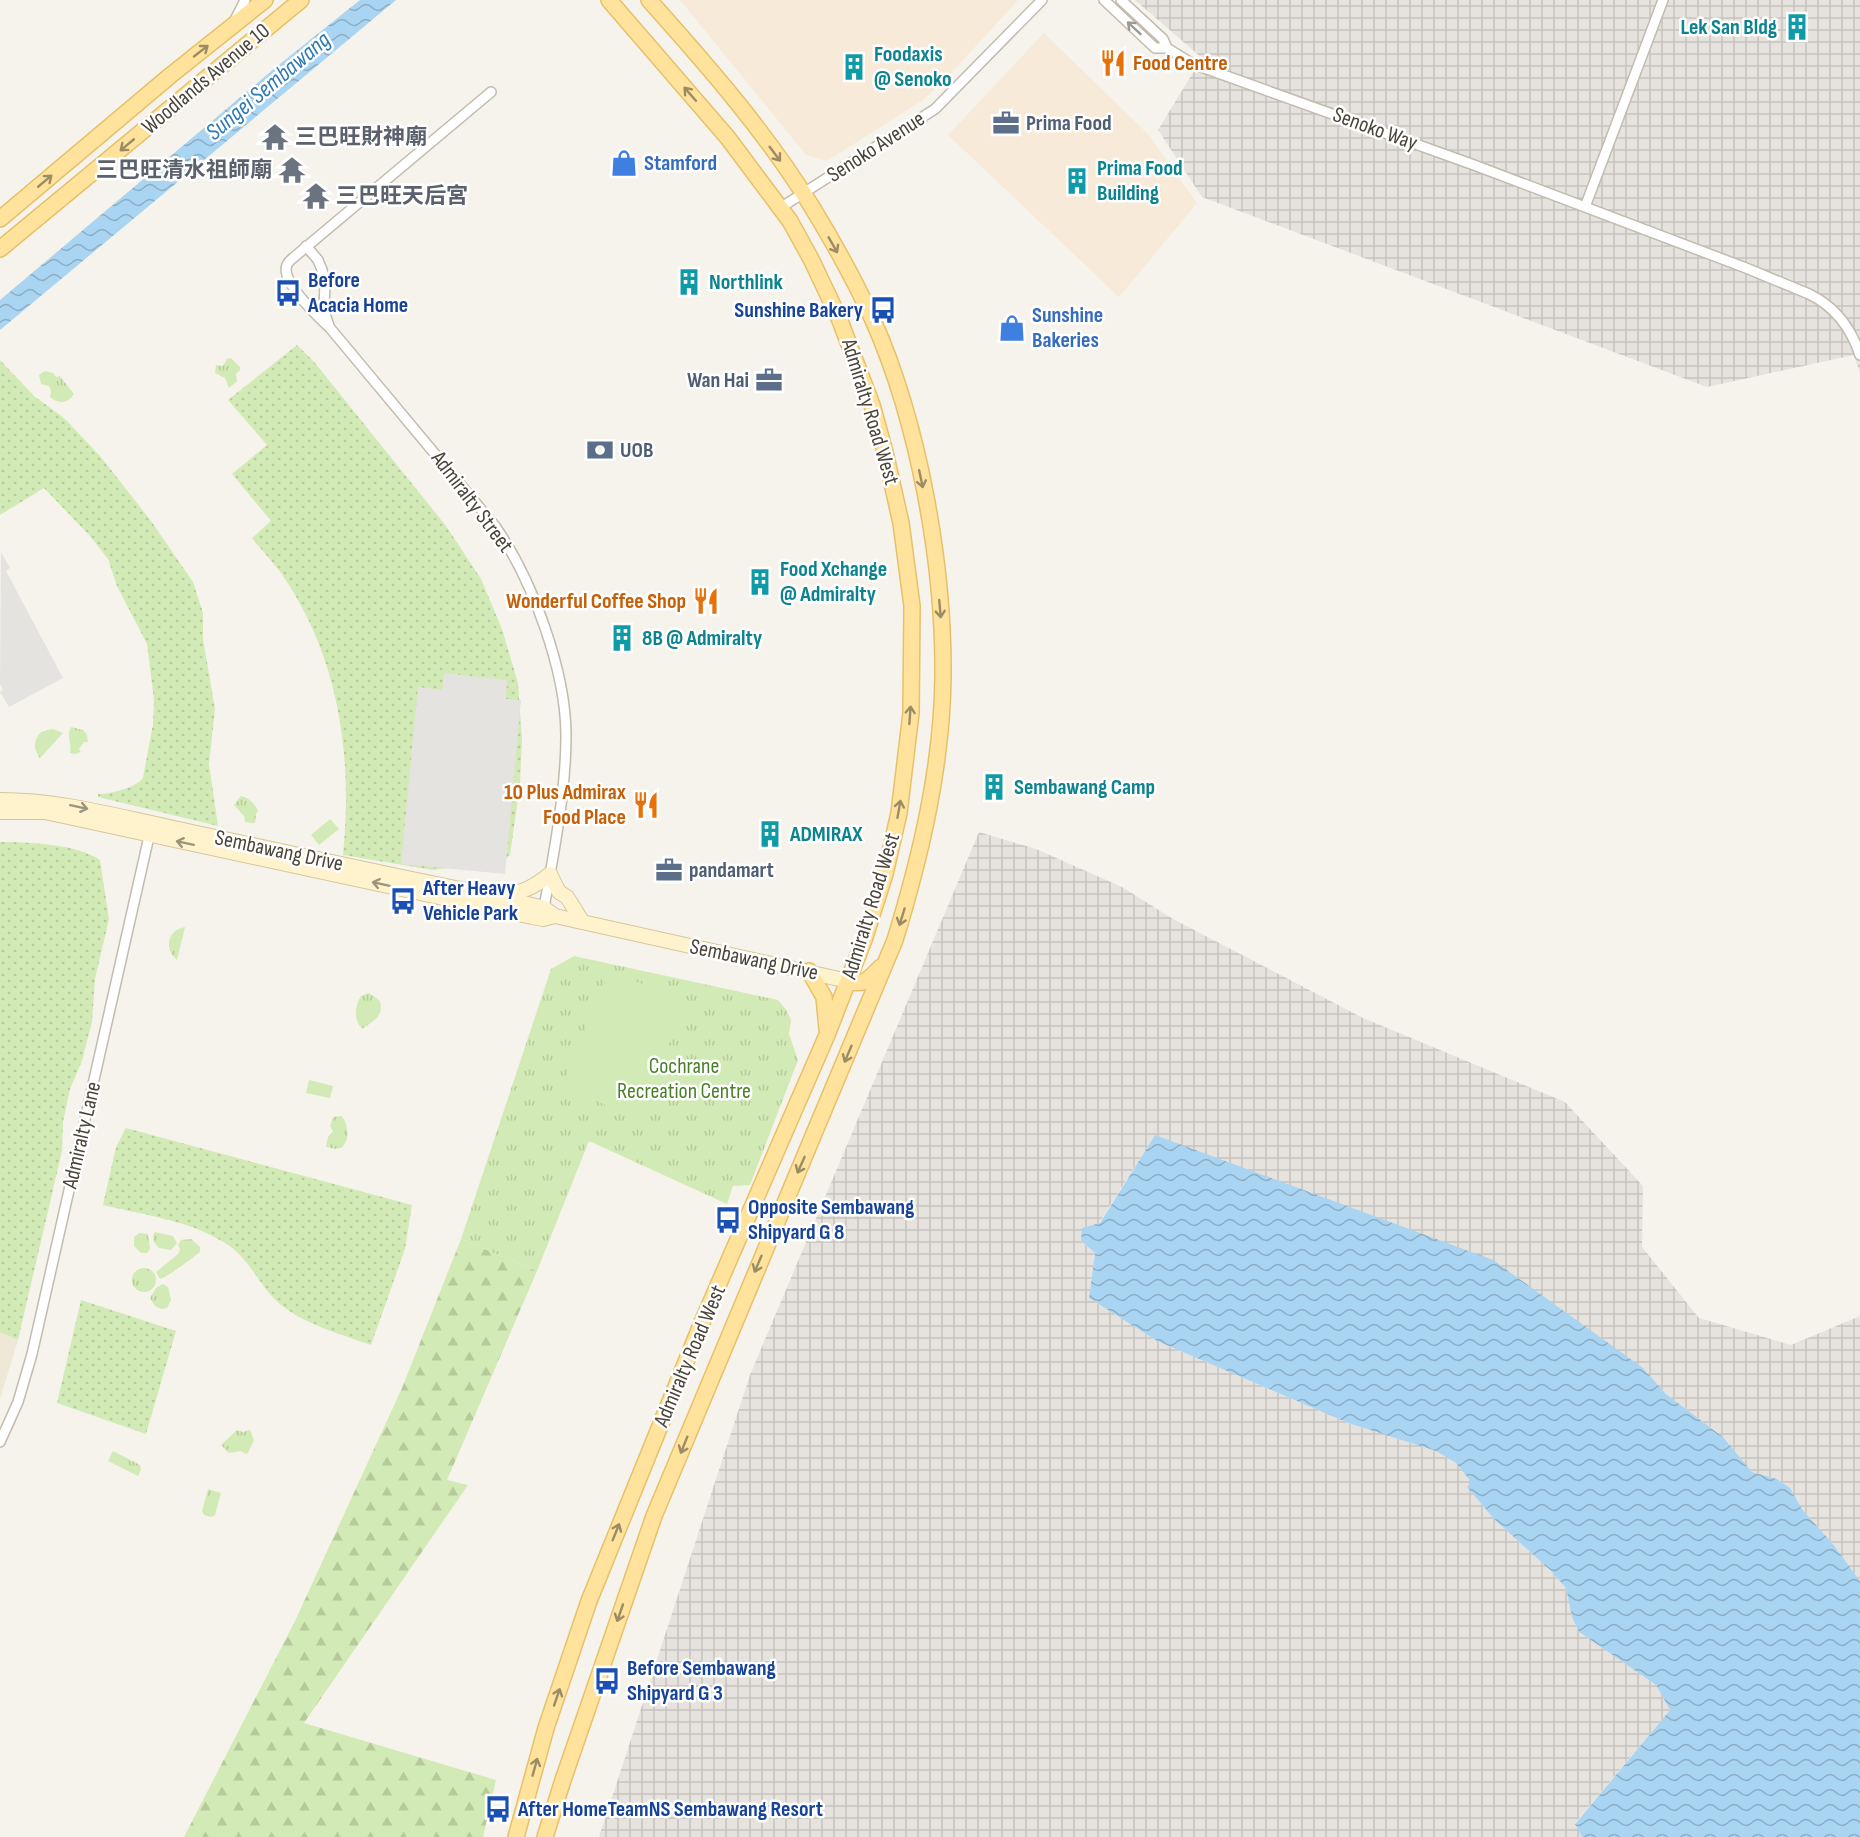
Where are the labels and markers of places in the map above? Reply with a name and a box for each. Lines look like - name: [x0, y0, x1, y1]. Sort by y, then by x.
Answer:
- building icon: Lek San Bldg: [1782, 12, 1812, 42]
- place label: Lek San Bldg: [1680, 14, 1777, 41]
- place label: Foodaxis @ Senoko: [874, 41, 952, 93]
- restaurant icon: Food Centre: [1098, 48, 1128, 78]
- place label: Food Centre: [1133, 50, 1228, 77]
- building icon: Foodaxis @ Senoko: [839, 52, 869, 82]
- office icon: Prima Food: [991, 108, 1021, 138]
- place label: Prima Food: [1026, 110, 1112, 137]
- temple icon: 三巴旺財神廟: [260, 122, 290, 152]
- place label: 三巴旺財神廟: [295, 124, 427, 151]
- shop icon: Stamford: [609, 148, 639, 178]
- place label: Stamford: [644, 150, 717, 177]
- temple icon: 三巴旺清水祖師廟: [277, 155, 307, 185]
- place label: Prima Food Building: [1097, 155, 1183, 207]
- place label: 三巴旺清水祖師廟: [96, 157, 272, 184]
- building icon: Prima Food Building: [1062, 166, 1092, 196]
- temple icon: 三巴旺天后宮: [301, 181, 331, 211]
- place label: 三巴旺天后宮: [336, 183, 468, 210]
- place label: Before Acacia Home: [307, 267, 408, 319]
- building icon: Northlink: [674, 267, 704, 297]
- place label: Northlink: [709, 269, 784, 296]
- bus stop icon: Before Acacia Home: [273, 278, 303, 308]
- bus stop icon: Sunshine Bakery: [868, 295, 898, 325]
- place label: Sunshine Bakery: [734, 297, 863, 324]
- place label: Sunshine Bakeries: [1032, 302, 1103, 354]
- shop icon: Sunshine Bakeries: [997, 313, 1027, 343]
- office icon: Wan Hai: [754, 365, 784, 395]
- place label: Wan Hai: [687, 367, 749, 394]
- bank icon: UOB: [585, 435, 615, 465]
- place label: UOB: [620, 437, 653, 464]
- place label: Food Xchange @ Admiralty: [780, 556, 887, 608]
- building icon: Food Xchange @ Admiralty: [745, 567, 775, 597]
- restaurant icon: Wonderful Coffee Shop: [691, 586, 721, 616]
- place label: Wonderful Coffee Shop: [506, 588, 686, 615]
- building icon: 8B @ Admiralty: [607, 623, 637, 653]
- place label: 8B @ Admiralty: [642, 625, 762, 652]
- building icon: Sembawang Camp: [979, 772, 1009, 802]
- place label: Sembawang Camp: [1014, 774, 1155, 801]
- place label: 10 Plus Admirax Food Place: [504, 779, 626, 831]
- restaurant icon: 10 Plus Admirax Food Place: [631, 790, 661, 820]
- building icon: ADMIRAX: [755, 819, 785, 849]
- place label: ADMIRAX: [789, 821, 863, 848]
- office icon: pandamart: [654, 855, 684, 885]
- place label: pandamart: [689, 857, 774, 884]
- place label: After Heavy Vehicle Park: [422, 875, 519, 927]
- bus stop icon: After Heavy Vehicle Park: [388, 886, 418, 916]
- place label: Opposite Sembawang Shipyard G 8: [748, 1194, 914, 1246]
- bus stop icon: Opposite Sembawang Shipyard G 8: [713, 1205, 743, 1235]
- place label: Before Sembawang Shipyard G 3: [627, 1655, 776, 1707]
- bus stop icon: Before Sembawang Shipyard G 3: [592, 1666, 622, 1696]
- bus stop icon: After HomeTeamNS Sembawang Resort: [483, 1794, 513, 1824]
- place label: After HomeTeamNS Sembawang Resort: [517, 1796, 823, 1823]

